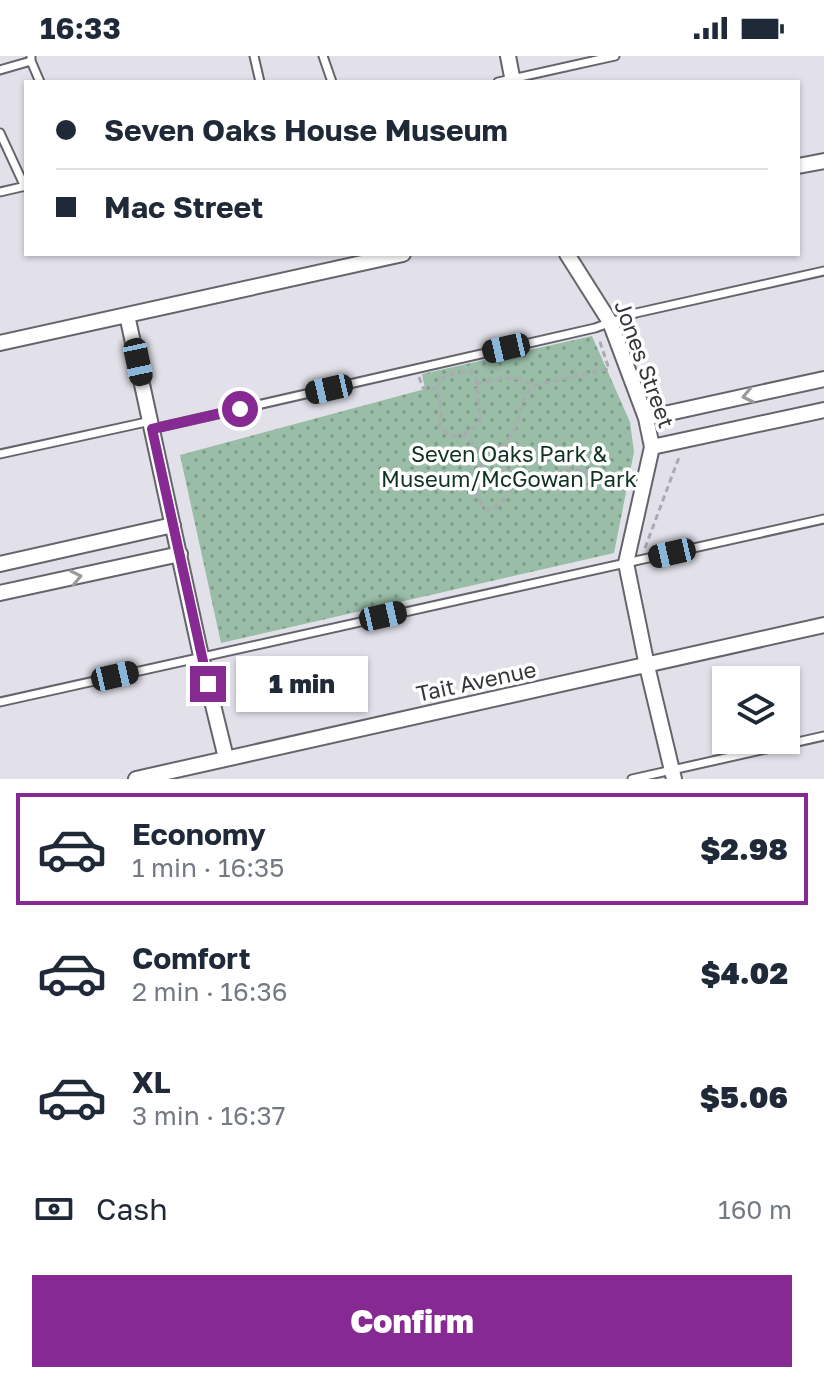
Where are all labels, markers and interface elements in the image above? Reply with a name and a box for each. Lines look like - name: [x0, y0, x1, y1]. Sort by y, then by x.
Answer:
- text: 16:33: [40, 10, 121, 46]
- text: Seven Oaks House Museum: [104, 112, 508, 148]
- text: Mac Street: [104, 189, 263, 225]
- street label: Jones Street: [609, 296, 681, 432]
- car: [480, 331, 532, 365]
- car: [121, 336, 155, 388]
- car: [303, 372, 355, 406]
- one-way arrow: [742, 387, 755, 404]
- route start: [222, 391, 258, 427]
- park label: Seven Oaks Park & Museum/McGowan Park: [381, 440, 637, 492]
- car: [646, 536, 698, 570]
- one-way arrow: [69, 569, 83, 586]
- car: [357, 599, 409, 633]
- street label: Tait Avenue: [414, 655, 538, 707]
- callout: 1 min: [236, 656, 368, 712]
- car: [89, 659, 141, 693]
- route end: [190, 666, 226, 702]
- map controls: [712, 666, 800, 754]
- button: layers: [712, 666, 800, 754]
- text: 1 min: [269, 668, 335, 699]
- icon: car: [36, 813, 108, 885]
- text: Economy: [132, 816, 266, 852]
- text: $2.98: [700, 831, 788, 867]
- text: 1 min · 16:35: [132, 852, 284, 883]
- icon: car: [36, 937, 108, 1009]
- text: Comfort: [132, 940, 251, 976]
- text: $4.02: [701, 955, 788, 991]
- text: 2 min · 16:36: [132, 976, 287, 1007]
- icon: car: [36, 1061, 108, 1133]
- text: XL: [132, 1064, 171, 1100]
- text: $5.06: [700, 1079, 788, 1115]
- text: 3 min · 16:37: [132, 1100, 286, 1131]
- icon: cash: [32, 1187, 76, 1231]
- text: Cash: [96, 1191, 168, 1227]
- text: 160 m: [718, 1194, 792, 1225]
- button: Confirm: [32, 1275, 792, 1367]

